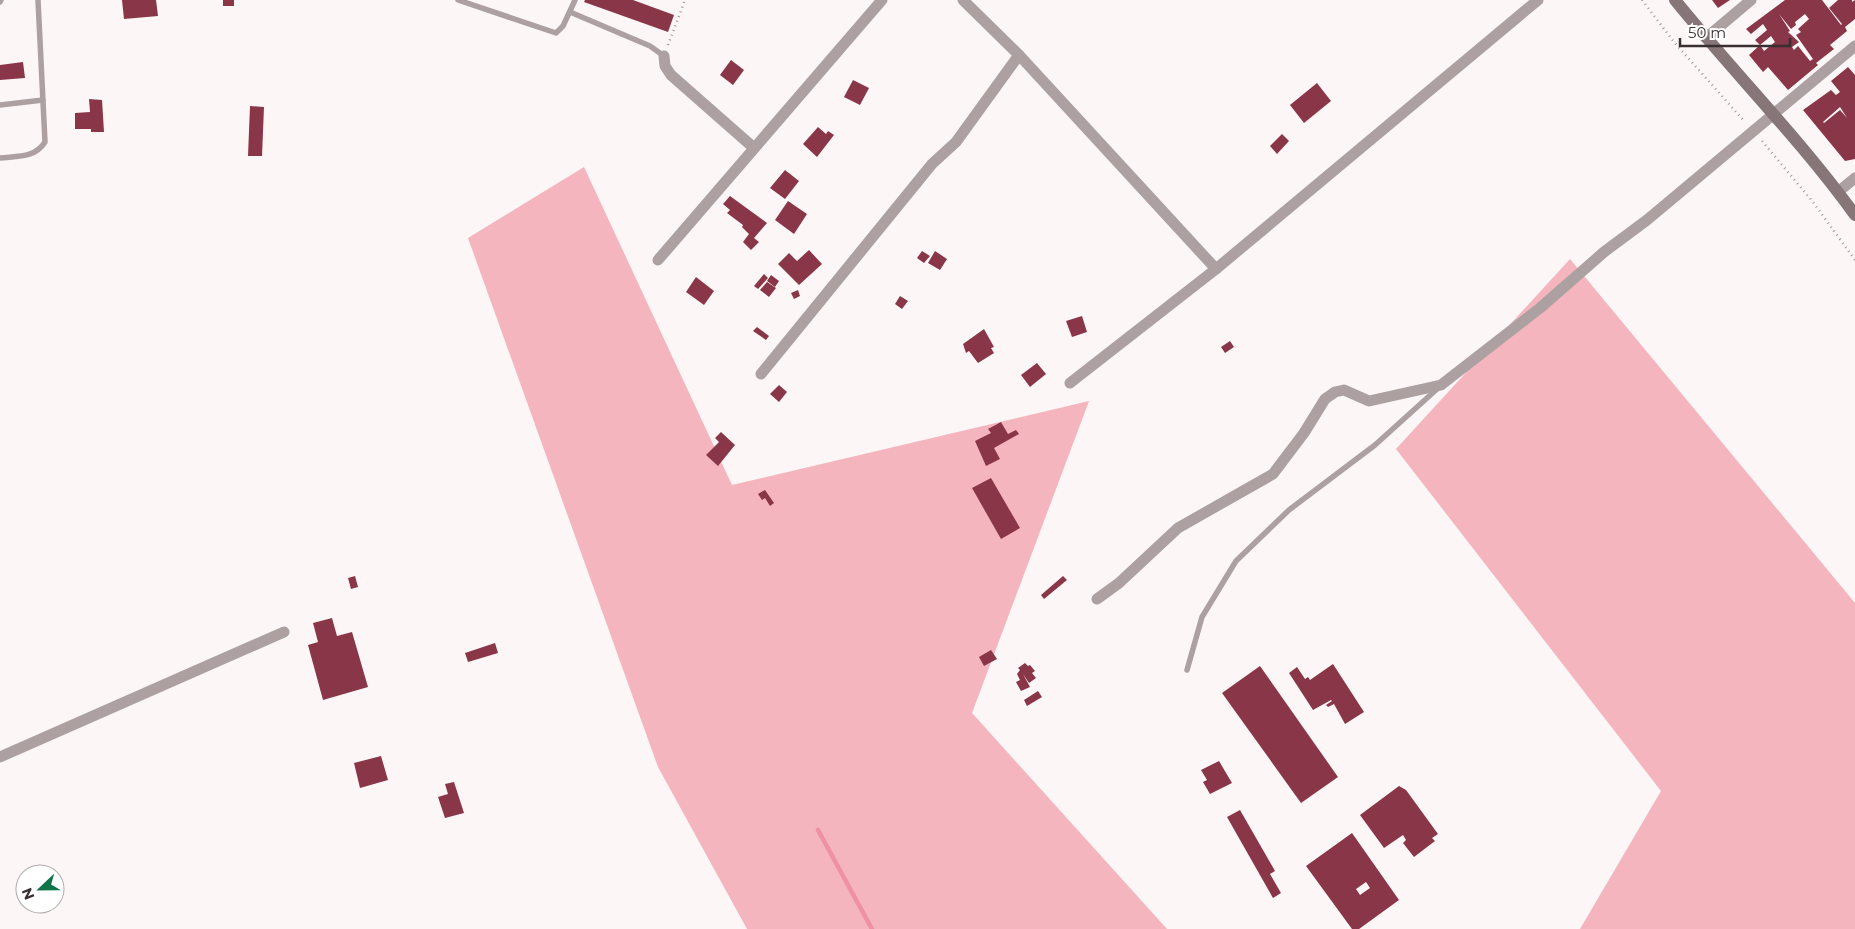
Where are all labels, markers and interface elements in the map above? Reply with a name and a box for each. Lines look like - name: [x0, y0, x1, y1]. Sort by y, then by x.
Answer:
- scale bar: [1680, 15, 1790, 47]
- text: 50 m: [1688, 23, 1726, 42]
- north arrow: [15, 864, 65, 914]
- text: N: [17, 885, 38, 902]

